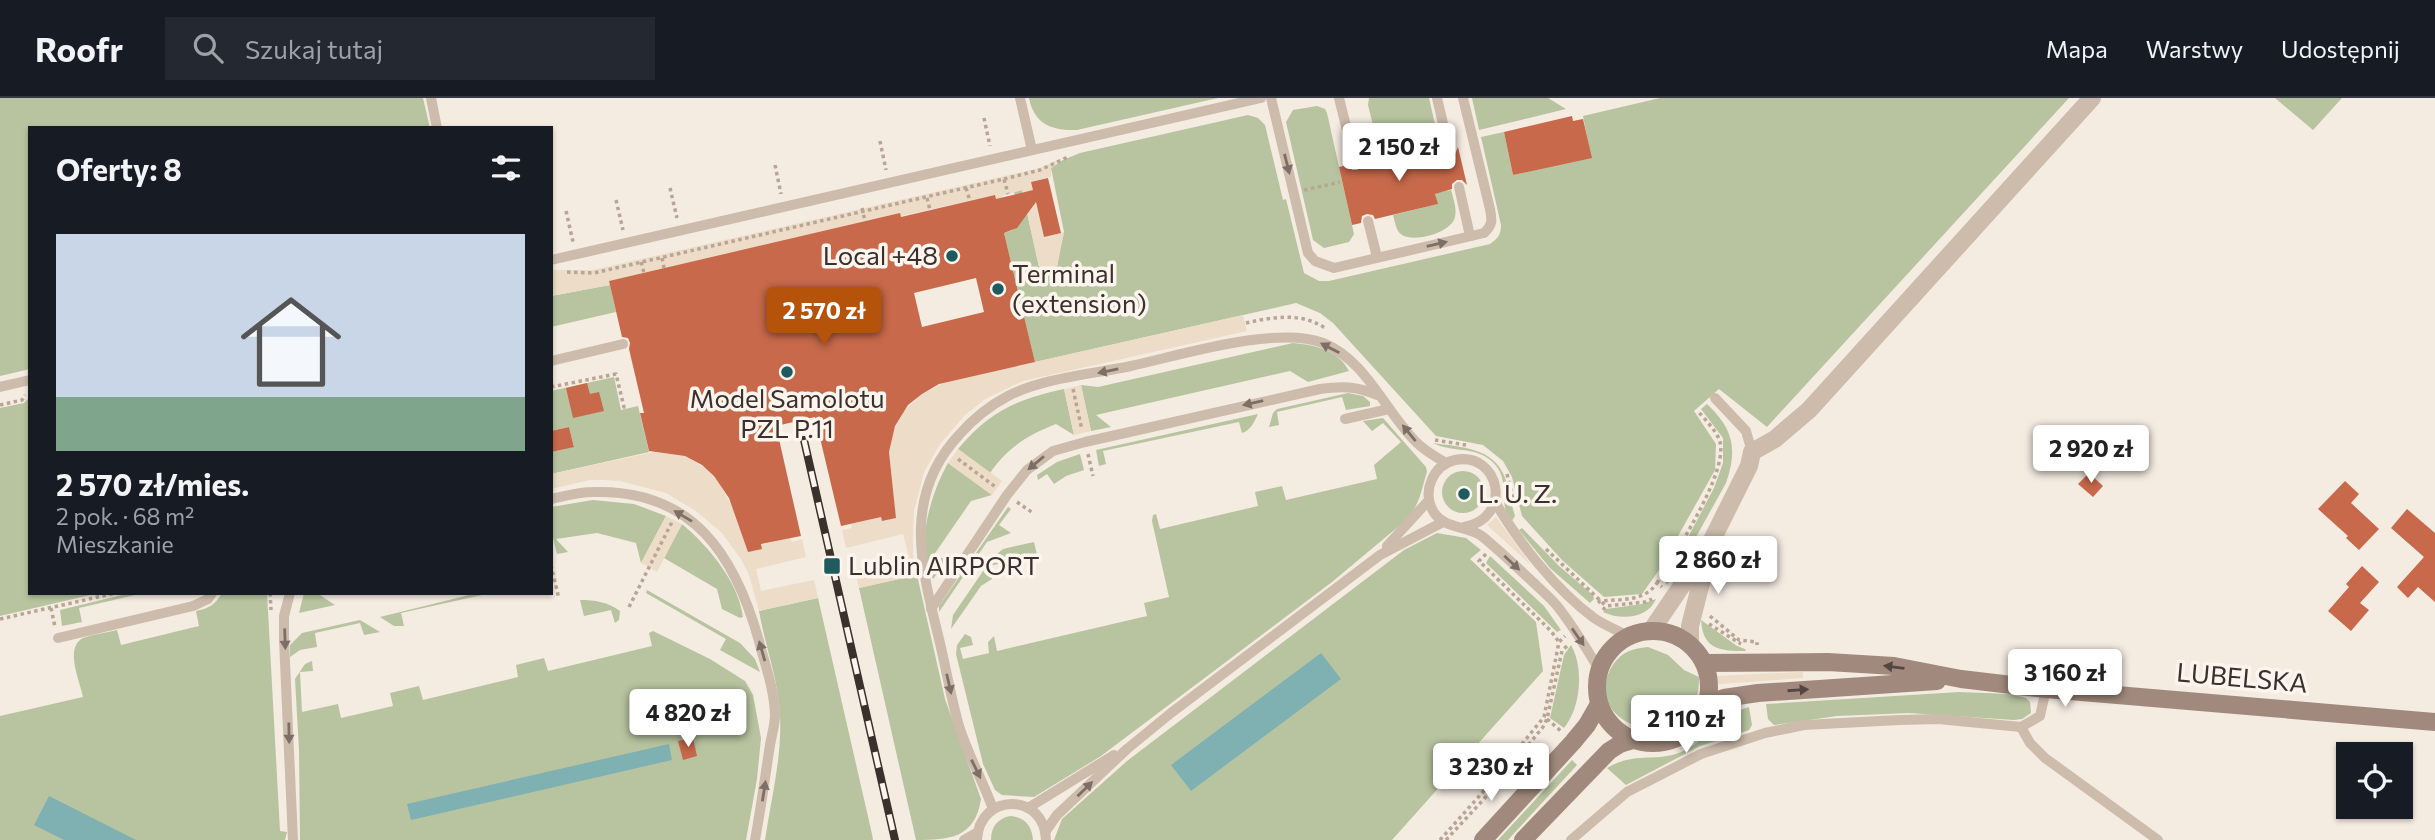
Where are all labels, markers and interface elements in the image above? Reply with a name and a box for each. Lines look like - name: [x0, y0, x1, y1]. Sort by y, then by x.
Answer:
- search box: [165, 17, 655, 80]
- text: Roofr: [35, 28, 123, 69]
- icon: search: [189, 29, 227, 67]
- text: Szukaj tutaj: [245, 33, 383, 64]
- text: Mapa: [2046, 34, 2108, 63]
- text: Warstwy: [2146, 34, 2243, 63]
- text: Udostępnij: [2281, 34, 2400, 63]
- pin: 2 150 zł: [1327, 123, 1471, 183]
- text: 2 150 zł: [1359, 132, 1439, 160]
- icon: filters: [487, 149, 525, 187]
- text: Oferty: 8: [56, 150, 182, 187]
- one-way arrow: [1282, 153, 1293, 175]
- one-way arrow: [1426, 238, 1448, 249]
- place label: Local +48: [823, 239, 938, 270]
- marker: Local +48: [944, 248, 960, 264]
- place label: Terminal (extension): [1012, 257, 1147, 318]
- icon: home: [228, 279, 354, 405]
- marker: Terminal (extension): [990, 281, 1006, 297]
- pin: 2 570 zł: [752, 288, 896, 347]
- text: 2 570 zł: [782, 296, 866, 324]
- one-way arrow: [1319, 342, 1339, 354]
- marker: Model Samolotu PZL P.11: [779, 364, 795, 380]
- one-way arrow: [1096, 365, 1118, 376]
- place label: Model Samolotu PZL P.11: [690, 382, 884, 443]
- one-way arrow: [1242, 398, 1264, 409]
- one-way arrow: [1401, 424, 1416, 442]
- pin: 2 920 zł: [2019, 426, 2163, 485]
- text: 2 920 zł: [2049, 434, 2133, 462]
- one-way arrow: [1027, 456, 1045, 471]
- text: 2 570 zł/mies.: [56, 465, 249, 502]
- place label: L. U. Z.: [1478, 477, 1557, 508]
- marker: L. U. Z.: [1456, 486, 1472, 502]
- text: 2 pok. · 68 m²: [56, 502, 194, 530]
- one-way arrow: [674, 509, 693, 522]
- text: Mieszkanie: [56, 530, 174, 558]
- pin: 2 860 zł: [1646, 536, 1790, 596]
- text: 2 860 zł: [1675, 545, 1761, 573]
- place label: Lublin AIRPORT: [848, 549, 1040, 580]
- one-way arrow: [1503, 555, 1520, 571]
- marker: Lublin AIRPORT: [822, 556, 842, 576]
- one-way arrow: [279, 628, 290, 650]
- one-way arrow: [1571, 628, 1585, 646]
- one-way arrow: [756, 641, 766, 662]
- pin: 3 160 zł: [1993, 650, 2137, 709]
- street label: LUBELSKA: [2175, 655, 2309, 698]
- text: 3 160 zł: [2024, 658, 2106, 686]
- one-way arrow: [1883, 662, 1905, 673]
- one-way arrow: [944, 673, 955, 695]
- one-way arrow: [1788, 684, 1810, 695]
- pin: 4 820 zł: [616, 690, 760, 749]
- pin: 2 110 zł: [1614, 696, 1758, 755]
- text: 4 820 zł: [645, 698, 731, 726]
- text: 2 110 zł: [1647, 704, 1725, 732]
- one-way arrow: [284, 722, 295, 744]
- map controls: [2336, 742, 2413, 819]
- button: locate: [2336, 742, 2413, 819]
- pin: 3 230 zł: [1419, 744, 1563, 803]
- text: 3 230 zł: [1449, 752, 1533, 780]
- one-way arrow: [970, 759, 981, 779]
- one-way arrow: [758, 780, 769, 802]
- one-way arrow: [1076, 781, 1094, 797]

